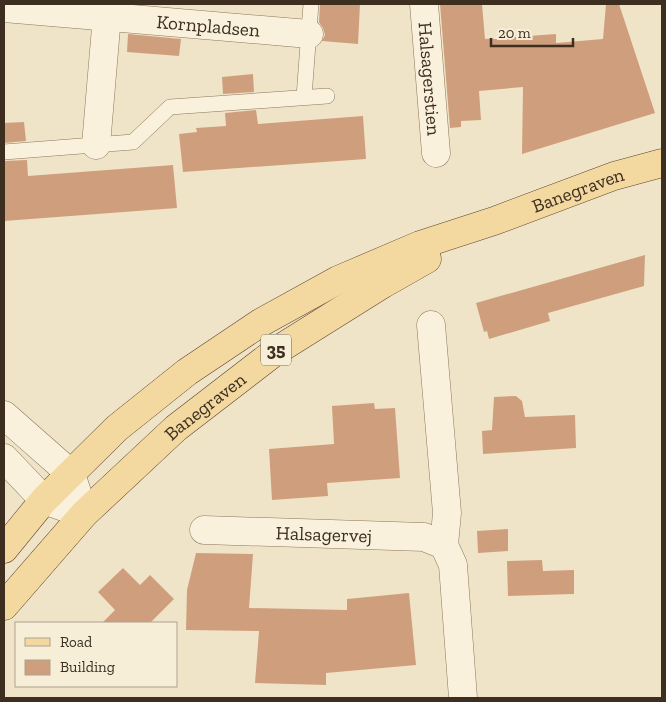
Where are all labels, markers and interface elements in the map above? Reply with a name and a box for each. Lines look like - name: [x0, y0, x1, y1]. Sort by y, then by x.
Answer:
- street label: Kornpladsen: [156, 10, 261, 42]
- scale bar: [491, 15, 574, 47]
- street label: Halsagerstien: [413, 21, 446, 137]
- text: 20 m: [498, 24, 531, 42]
- street label: Banegraven: [529, 163, 627, 218]
- road number: 35: [261, 334, 291, 366]
- street label: Banegraven: [160, 368, 250, 445]
- street label: Halsagervej: [275, 521, 372, 547]
- legend: [15, 622, 178, 687]
- text: Road: [60, 633, 93, 651]
- text: Building: [60, 658, 115, 676]

